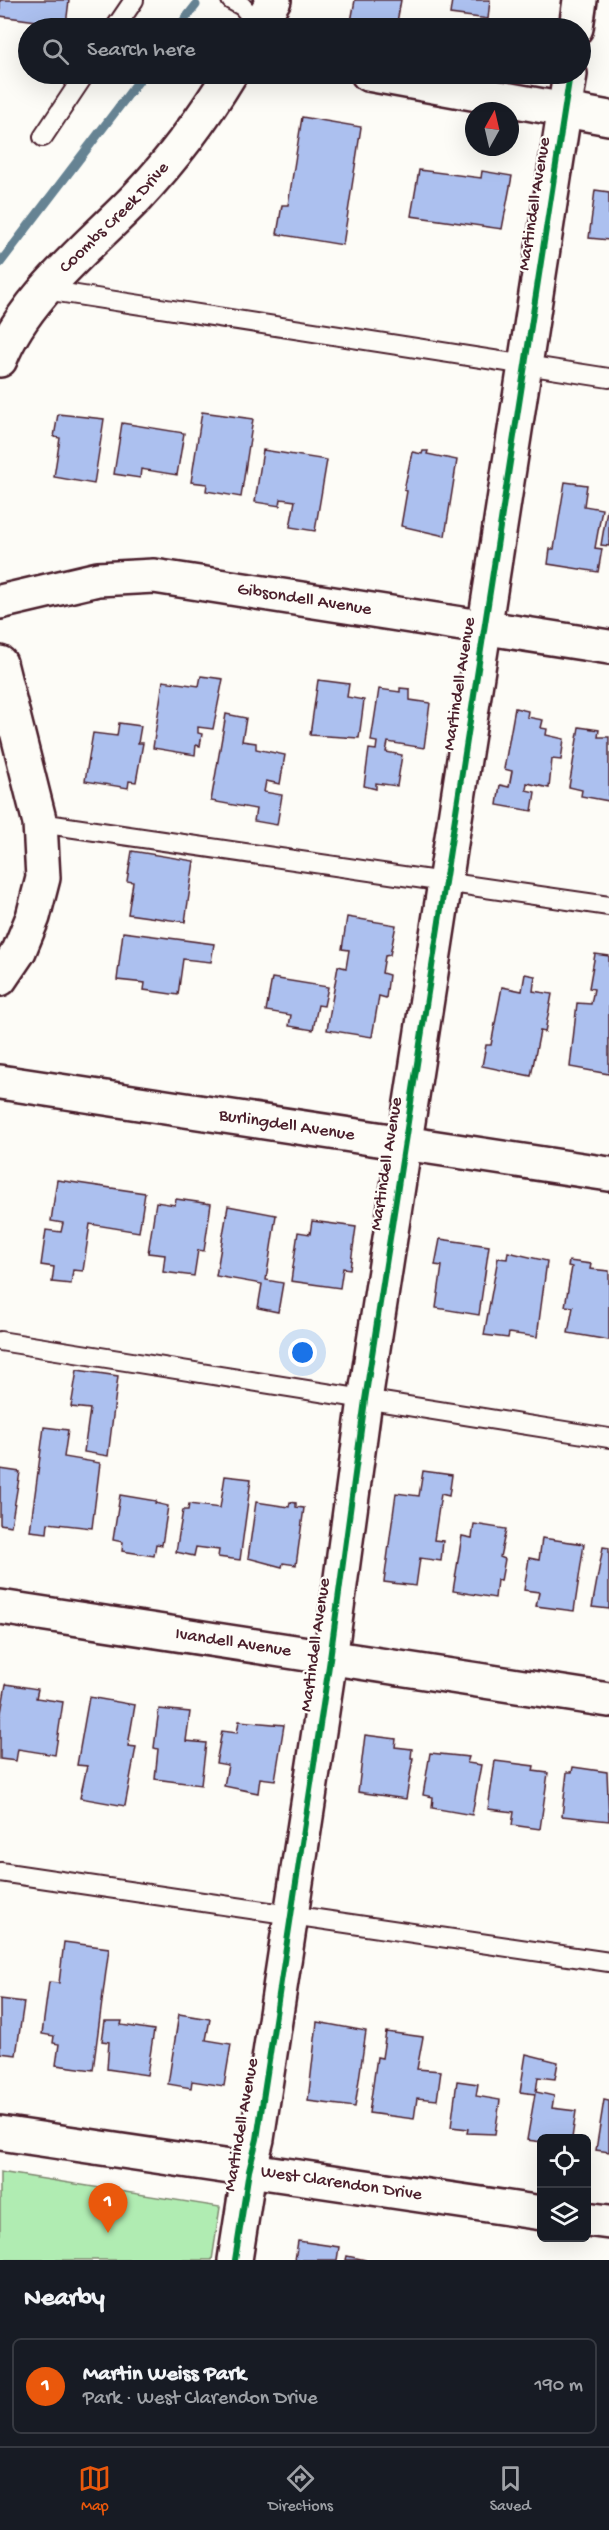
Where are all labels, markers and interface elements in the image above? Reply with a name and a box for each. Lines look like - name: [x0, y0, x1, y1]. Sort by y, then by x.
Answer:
- search box: [18, 18, 591, 84]
- icon: search: [39, 35, 72, 68]
- text: Search here: [87, 38, 195, 64]
- north arrow: [465, 102, 519, 156]
- street label: Martindell Avenue: [514, 135, 556, 272]
- street label: Coombs Creek Drive: [55, 157, 174, 278]
- street label: Gibsondell Avenue: [236, 579, 374, 620]
- street label: Martindell Avenue: [439, 615, 481, 752]
- street label: Martindell Avenue: [366, 1095, 408, 1232]
- street label: Burlingdell Avenue: [216, 1105, 357, 1146]
- your location: [288, 1338, 317, 1367]
- street label: Martindell Avenue: [296, 1576, 336, 1713]
- street label: Ivandell Avenue: [174, 1623, 293, 1662]
- street label: Martindell Avenue: [220, 2056, 264, 2193]
- map controls: [537, 2134, 591, 2242]
- button: locate: [537, 2134, 591, 2188]
- street label: West Clarendon Drive: [259, 2161, 424, 2206]
- pin: 1: [88, 2184, 128, 2233]
- button: layers: [537, 2188, 591, 2242]
- text: Nearby: [24, 2284, 105, 2315]
- text: Martin Weiss Park: [83, 2362, 246, 2388]
- text: 1: [41, 2375, 50, 2398]
- text: 190 m: [535, 2375, 583, 2398]
- text: Park · West Clarendon Drive: [83, 2388, 318, 2411]
- tab: Map: [78, 2462, 111, 2517]
- tab: Directions: [268, 2462, 333, 2517]
- tab: Saved: [490, 2462, 531, 2517]

